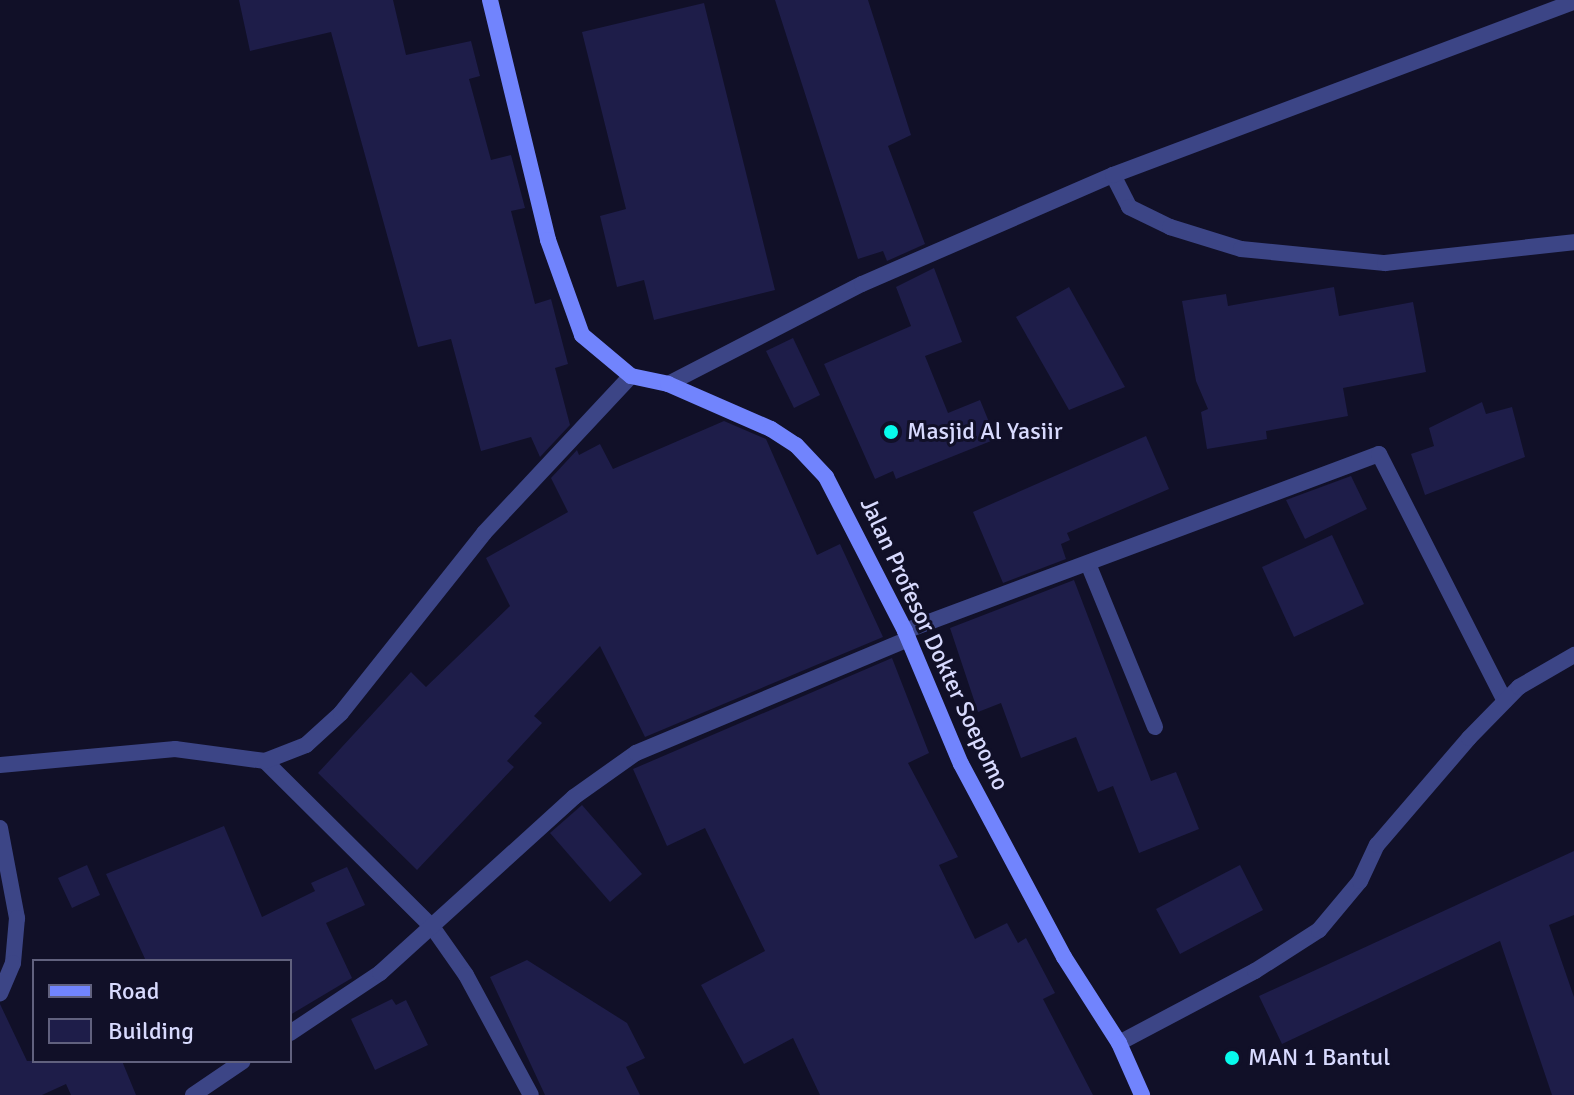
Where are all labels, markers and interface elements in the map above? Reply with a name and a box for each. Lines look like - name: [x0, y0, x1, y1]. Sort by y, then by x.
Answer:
- place label: Masjid Al Yasiir: [907, 418, 1063, 446]
- marker: Masjid Al Yasiir: [882, 423, 900, 441]
- street label: Jalan Profesor Dokter Soepomo: [853, 493, 1015, 795]
- legend: [32, 959, 292, 1063]
- text: Road: [108, 976, 159, 1006]
- text: Building: [108, 1016, 194, 1046]
- place label: MAN 1 Bantul: [1248, 1044, 1390, 1072]
- marker: MAN 1 Bantul: [1223, 1049, 1241, 1067]

